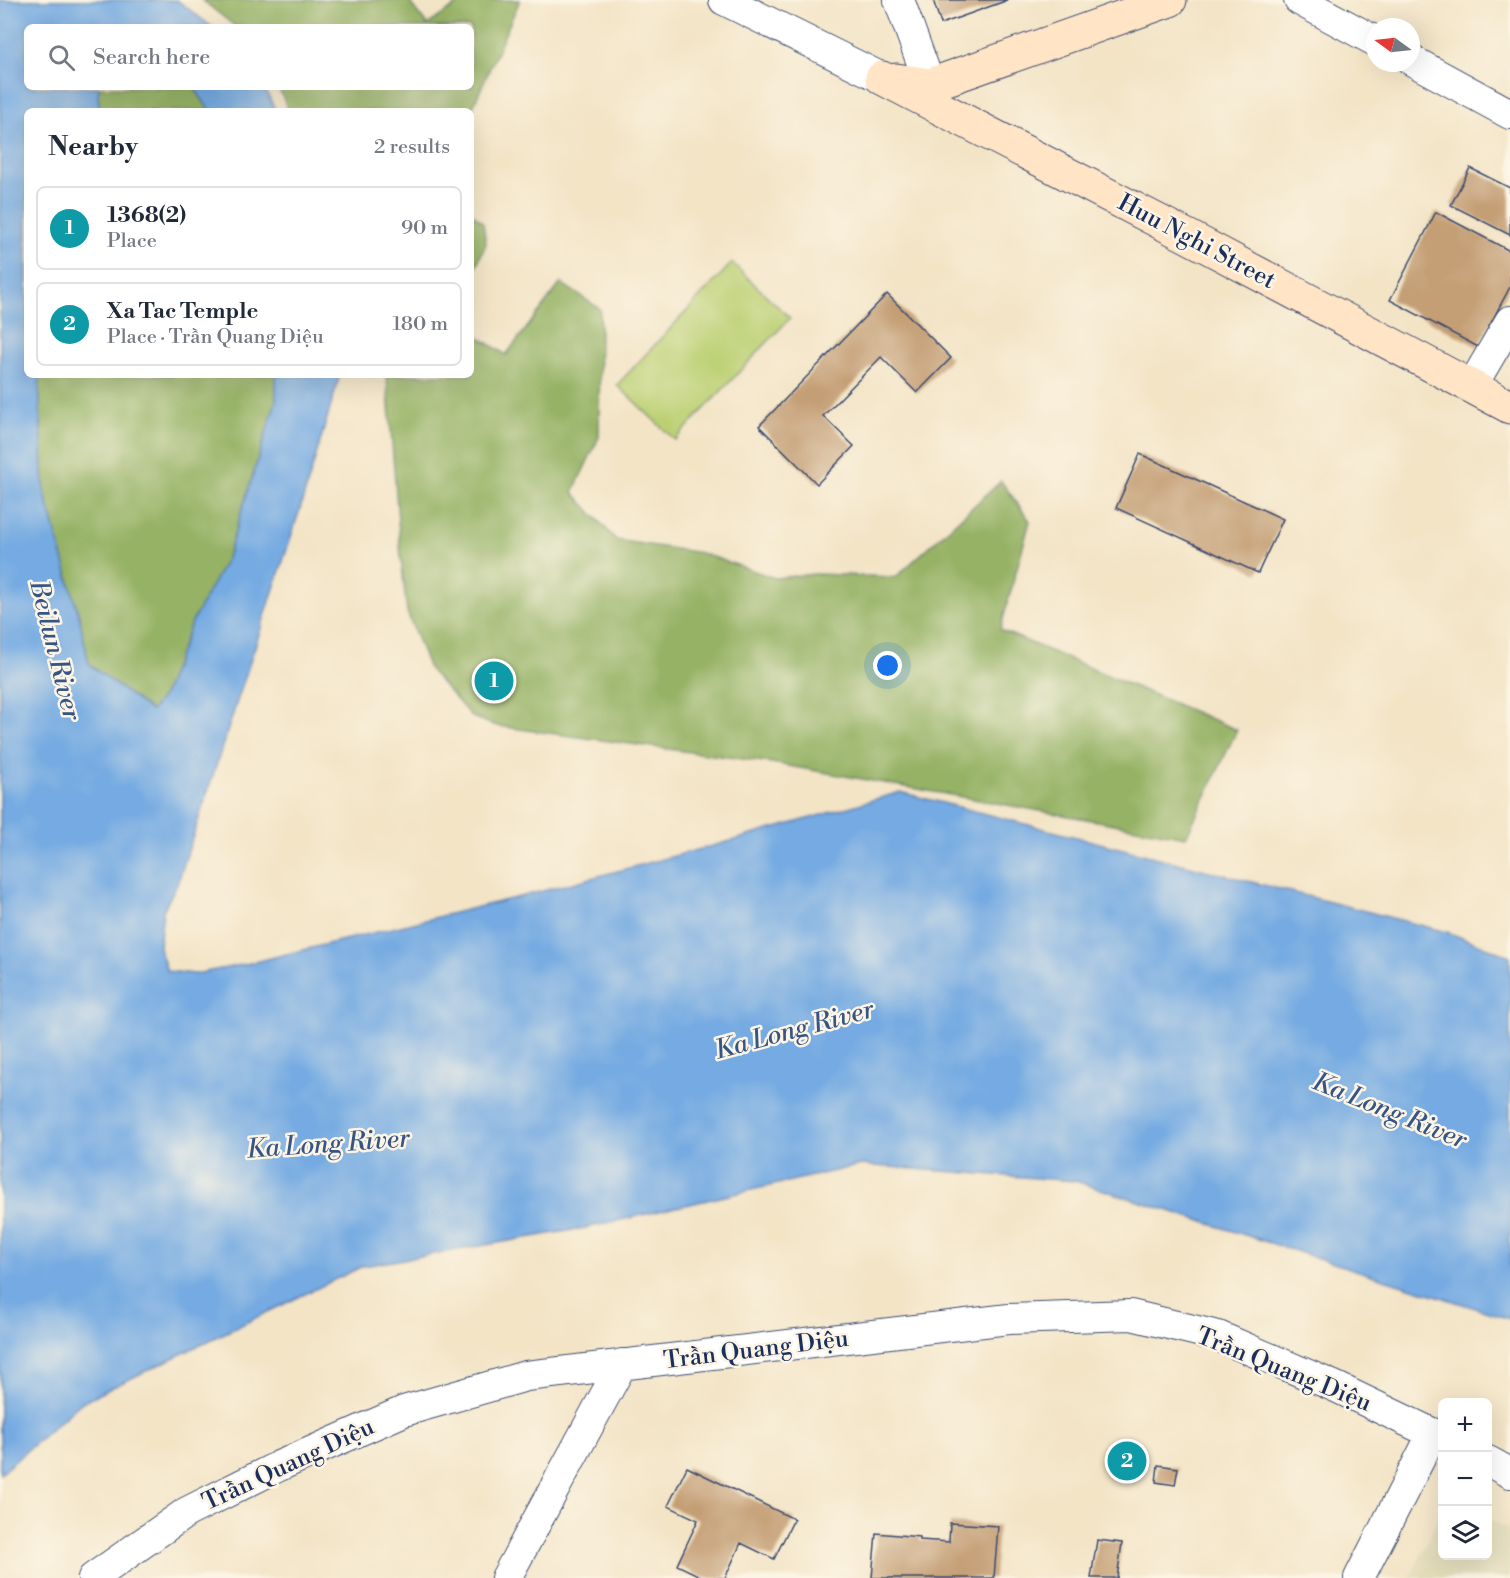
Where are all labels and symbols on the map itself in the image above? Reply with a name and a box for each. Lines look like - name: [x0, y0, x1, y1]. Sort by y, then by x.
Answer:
- north arrow: [1366, 18, 1420, 72]
- street label: Huu Nghi Street: [1113, 188, 1281, 296]
- water label: Beilun River: [22, 576, 88, 725]
- your location: [873, 651, 902, 680]
- pin: 1: [474, 658, 514, 704]
- water label: Ka Long River: [711, 993, 878, 1067]
- water label: Ka Long River: [1308, 1065, 1472, 1157]
- water label: Ka Long River: [245, 1122, 412, 1166]
- street label: Trần Quang Diệu: [1192, 1321, 1376, 1419]
- street label: Trần Quang Diệu: [662, 1324, 851, 1376]
- street label: Trần Quang Diệu: [198, 1412, 379, 1518]
- pin: 2: [1108, 1438, 1146, 1484]

